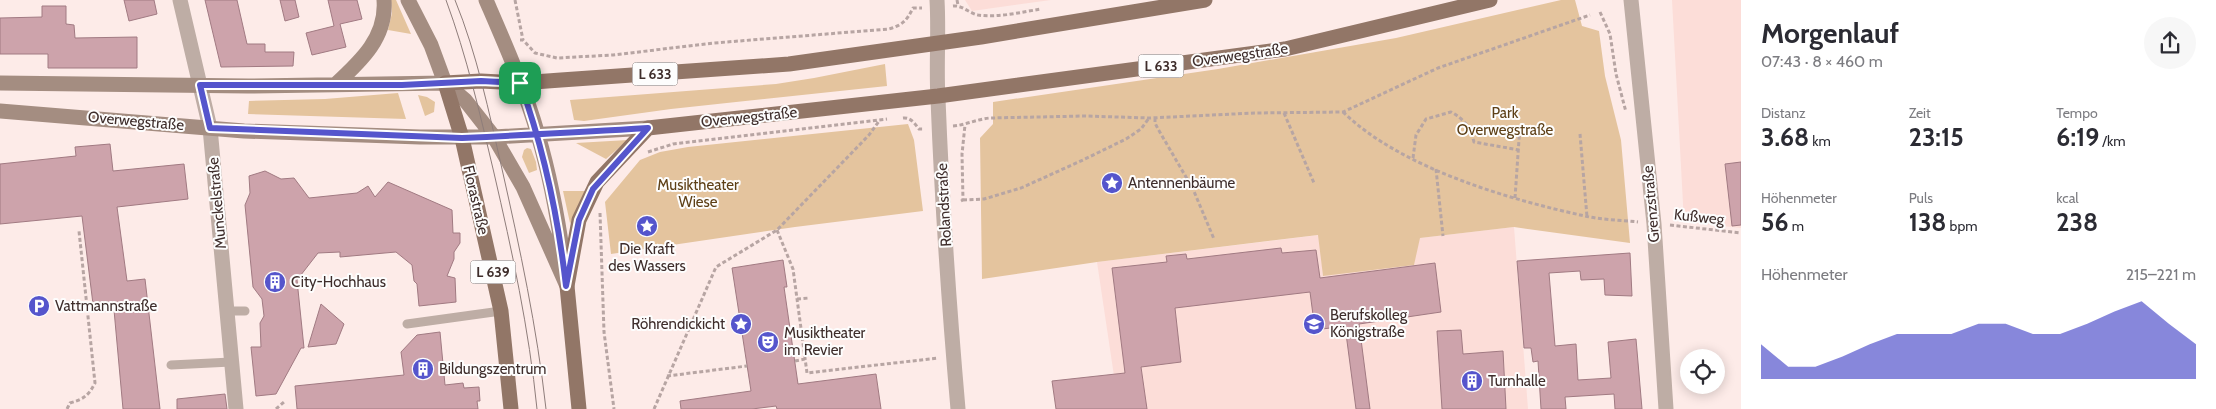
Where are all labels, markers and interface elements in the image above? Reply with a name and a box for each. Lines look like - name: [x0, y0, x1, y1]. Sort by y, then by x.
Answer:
- text: Morgenlauf: [1761, 16, 1899, 50]
- button: share: [2144, 17, 2196, 69]
- street label: Overwegstraße: [1191, 39, 1289, 71]
- text: 07:43 · 8 × 460 m: [1761, 52, 1883, 71]
- road number: L 633: [1138, 54, 1184, 78]
- pin: [499, 62, 541, 104]
- road number: L 633: [632, 62, 678, 86]
- icon: arrive: [506, 69, 534, 97]
- street label: Overwegstraße: [700, 103, 798, 131]
- park label: Park Overwegstraße: [1457, 104, 1554, 139]
- text: Distanz: [1761, 104, 1806, 122]
- text: Zeit: [1909, 104, 1931, 122]
- text: Tempo: [2056, 104, 2098, 122]
- street label: Overwegstraße: [87, 108, 185, 134]
- text: 3.68: [1761, 122, 1809, 152]
- text: 23:15: [1909, 122, 1964, 152]
- text: 6:19: [2056, 122, 2099, 152]
- text: km: [1809, 132, 1831, 150]
- text: /km: [2099, 132, 2125, 150]
- street label: Munckelstraße: [204, 156, 230, 250]
- street label: Rolandstraße: [933, 162, 955, 247]
- street label: Florastraße: [459, 163, 493, 237]
- street label: Grenzstraße: [1639, 165, 1663, 243]
- place icon: Antennenbäume: [1100, 171, 1124, 195]
- place label: Antennenbäume: [1128, 174, 1236, 192]
- park label: Musiktheater Wiese: [657, 176, 739, 211]
- text: Höhenmeter: [1761, 189, 1837, 207]
- text: Puls: [1909, 189, 1933, 207]
- text: kcal: [2056, 189, 2079, 207]
- street label: Kußweg: [1673, 205, 1726, 229]
- text: 56: [1761, 207, 1788, 237]
- text: 138: [1909, 207, 1946, 237]
- text: 238: [2056, 207, 2098, 237]
- place icon: Die Kraft des Wassers: [635, 214, 659, 238]
- text: m: [1788, 217, 1804, 235]
- text: bpm: [1946, 217, 1977, 235]
- place label: Die Kraft des Wassers: [608, 240, 686, 275]
- road number: L 639: [470, 260, 516, 284]
- text: Höhenmeter: [1761, 265, 1847, 284]
- text: 215–221 m: [2126, 265, 2196, 284]
- building icon: City-Hochhaus: [263, 270, 287, 294]
- place label: City-Hochhaus: [291, 273, 386, 291]
- parking icon: Vattmannstraße: [27, 294, 51, 318]
- place label: Vattmannstraße: [55, 297, 158, 315]
- place label: Berufskolleg Königstraße: [1330, 306, 1408, 341]
- place icon: Röhrendickicht: [729, 312, 753, 336]
- school or university icon: Berufskolleg Königstraße: [1302, 312, 1326, 336]
- place label: Röhrendickicht: [631, 315, 725, 333]
- place label: Musiktheater im Revier: [784, 324, 866, 359]
- theatre icon: Musiktheater im Revier: [756, 330, 780, 354]
- map controls: [1680, 349, 1725, 394]
- button: locate: [1680, 349, 1725, 394]
- building icon: Bildungszentrum: [411, 357, 435, 381]
- place label: Bildungszentrum: [439, 360, 546, 378]
- building icon: Turnhalle: [1460, 369, 1484, 393]
- place label: Turnhalle: [1488, 372, 1546, 390]

